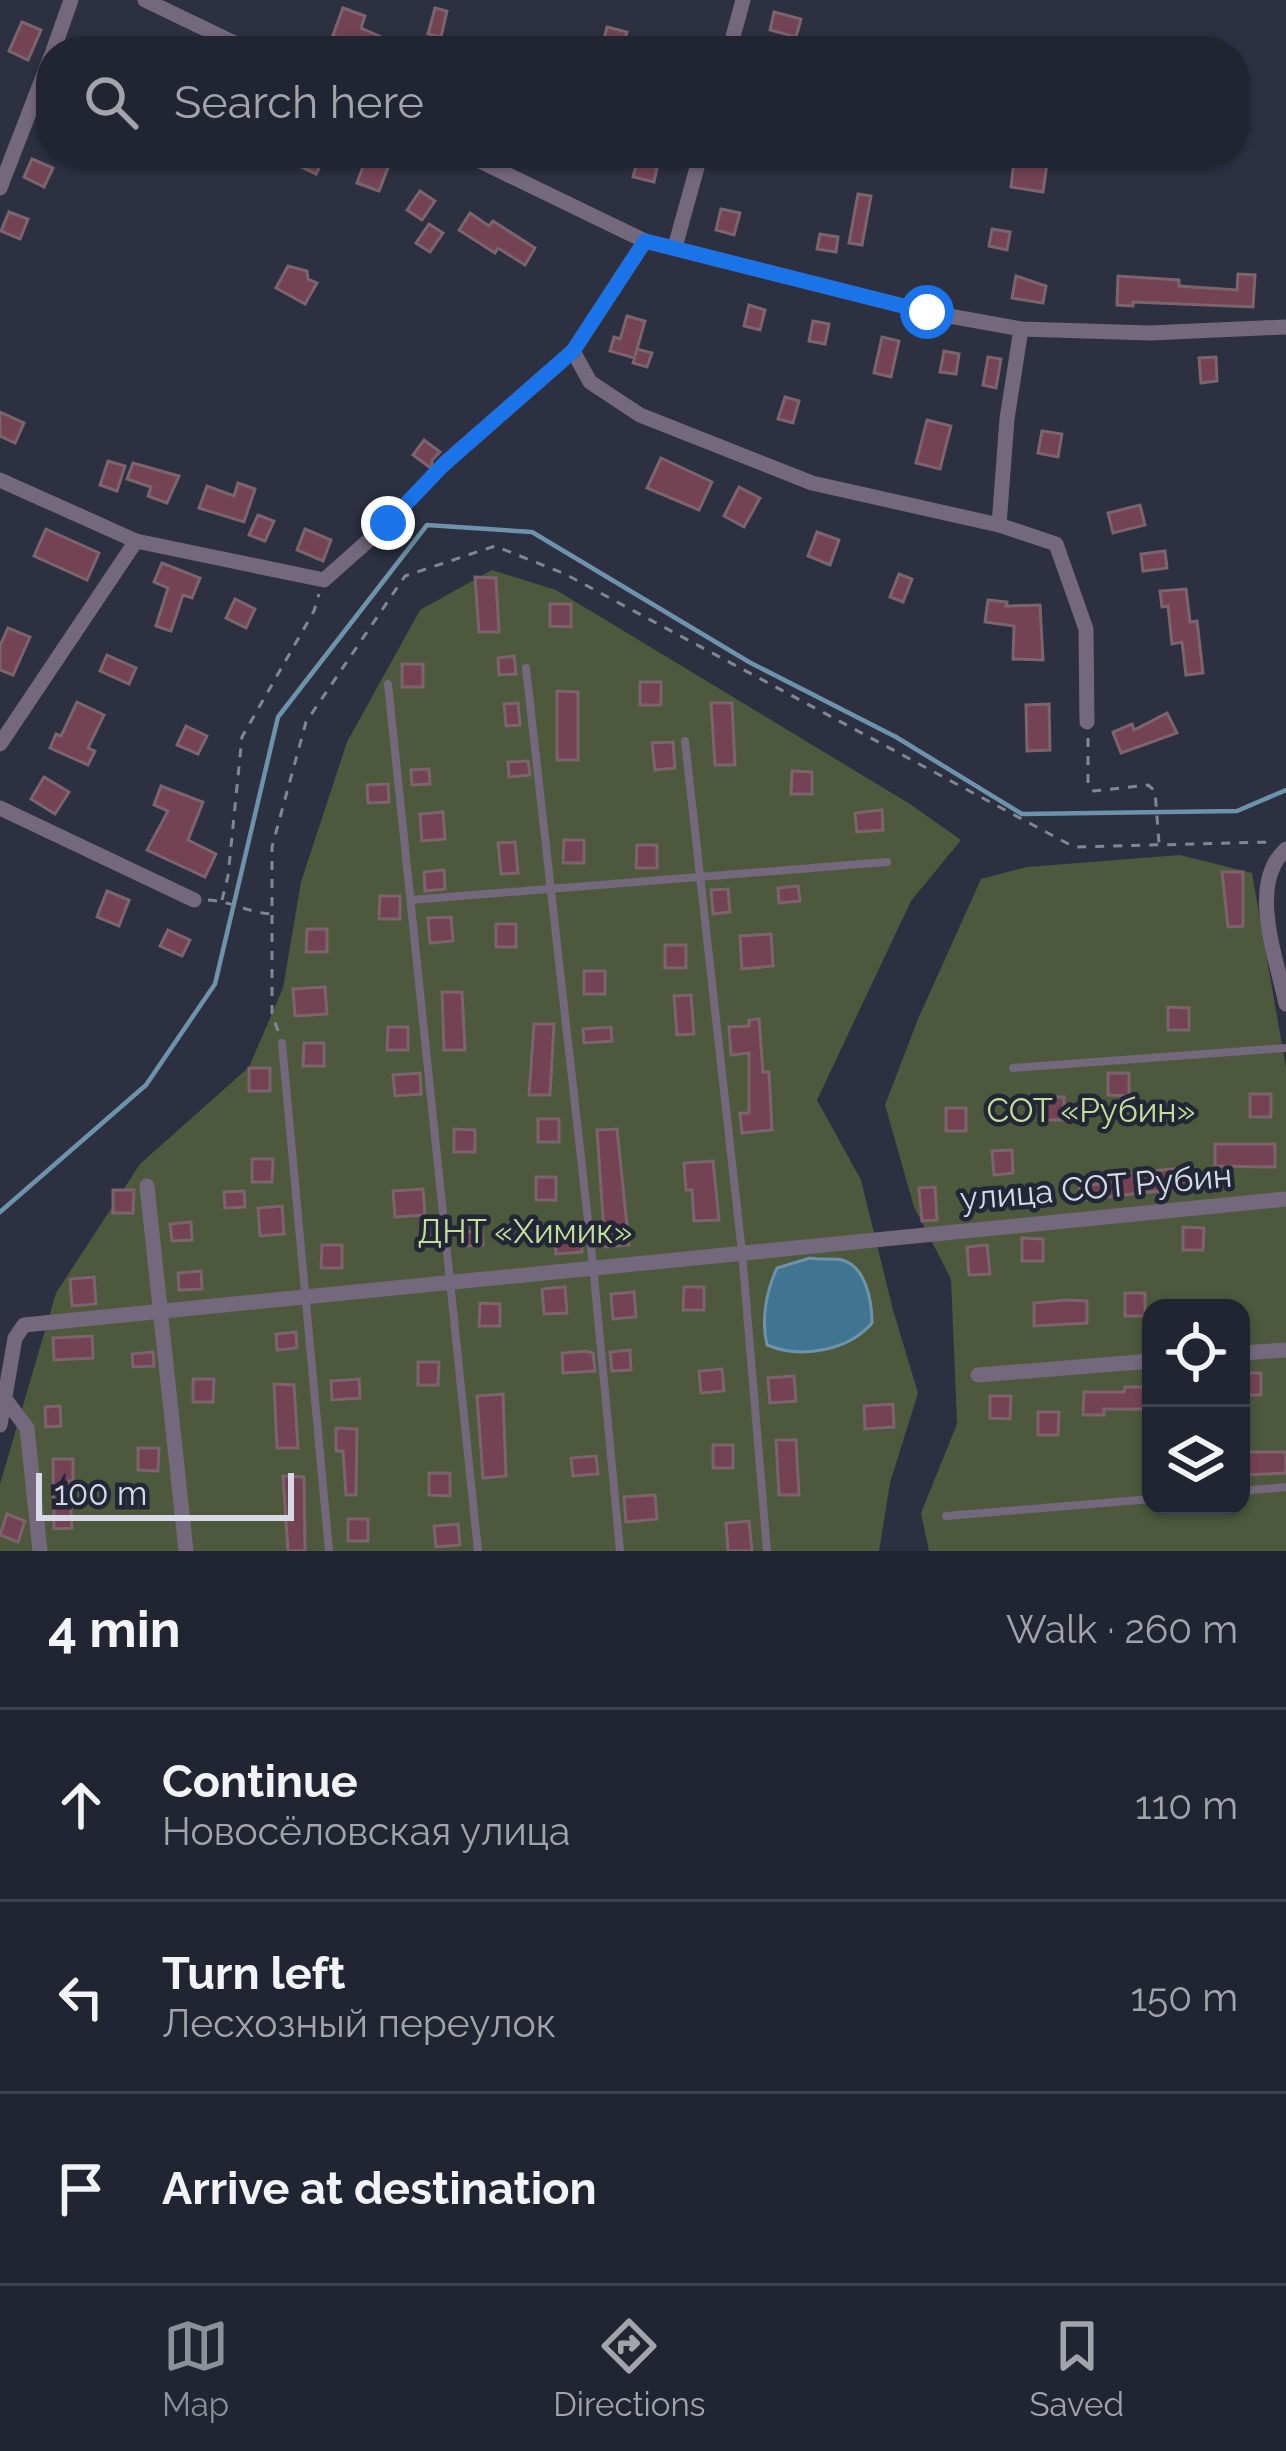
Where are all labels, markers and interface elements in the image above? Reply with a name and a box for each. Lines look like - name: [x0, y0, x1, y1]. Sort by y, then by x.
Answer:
- search box: [36, 36, 1250, 168]
- icon: search: [78, 69, 144, 135]
- text: Search here: [174, 76, 424, 129]
- route start: [900, 285, 954, 339]
- route end: [361, 496, 415, 550]
- park label: СОТ «Рубин»: [986, 1091, 1196, 1130]
- street label: улица СОТ Рубин: [958, 1156, 1234, 1218]
- park label: ДНТ «Химик»: [418, 1212, 632, 1251]
- map controls: [1142, 1299, 1250, 1515]
- button: locate: [1142, 1299, 1250, 1407]
- button: layers: [1142, 1407, 1250, 1515]
- scale bar: [36, 1467, 294, 1520]
- text: 100 m: [54, 1474, 147, 1513]
- text: 4 min: [48, 1599, 181, 1659]
- text: Walk · 260 m: [1006, 1606, 1238, 1652]
- text: Continue: [162, 1755, 358, 1808]
- icon: ahead: [48, 1772, 114, 1838]
- text: 110 m: [1135, 1782, 1238, 1828]
- text: Новосёловская улица: [162, 1808, 570, 1854]
- text: Turn left: [162, 1947, 345, 2000]
- icon: left: [48, 1964, 114, 2030]
- text: 150 m: [1130, 1974, 1238, 2020]
- text: Лесхозный переулок: [162, 2000, 556, 2046]
- icon: arrive: [48, 2156, 114, 2222]
- text: Arrive at destination: [162, 2162, 597, 2215]
- tab: Map: [162, 2313, 229, 2424]
- tab: Directions: [553, 2313, 706, 2424]
- tab: Saved: [1030, 2313, 1124, 2424]

